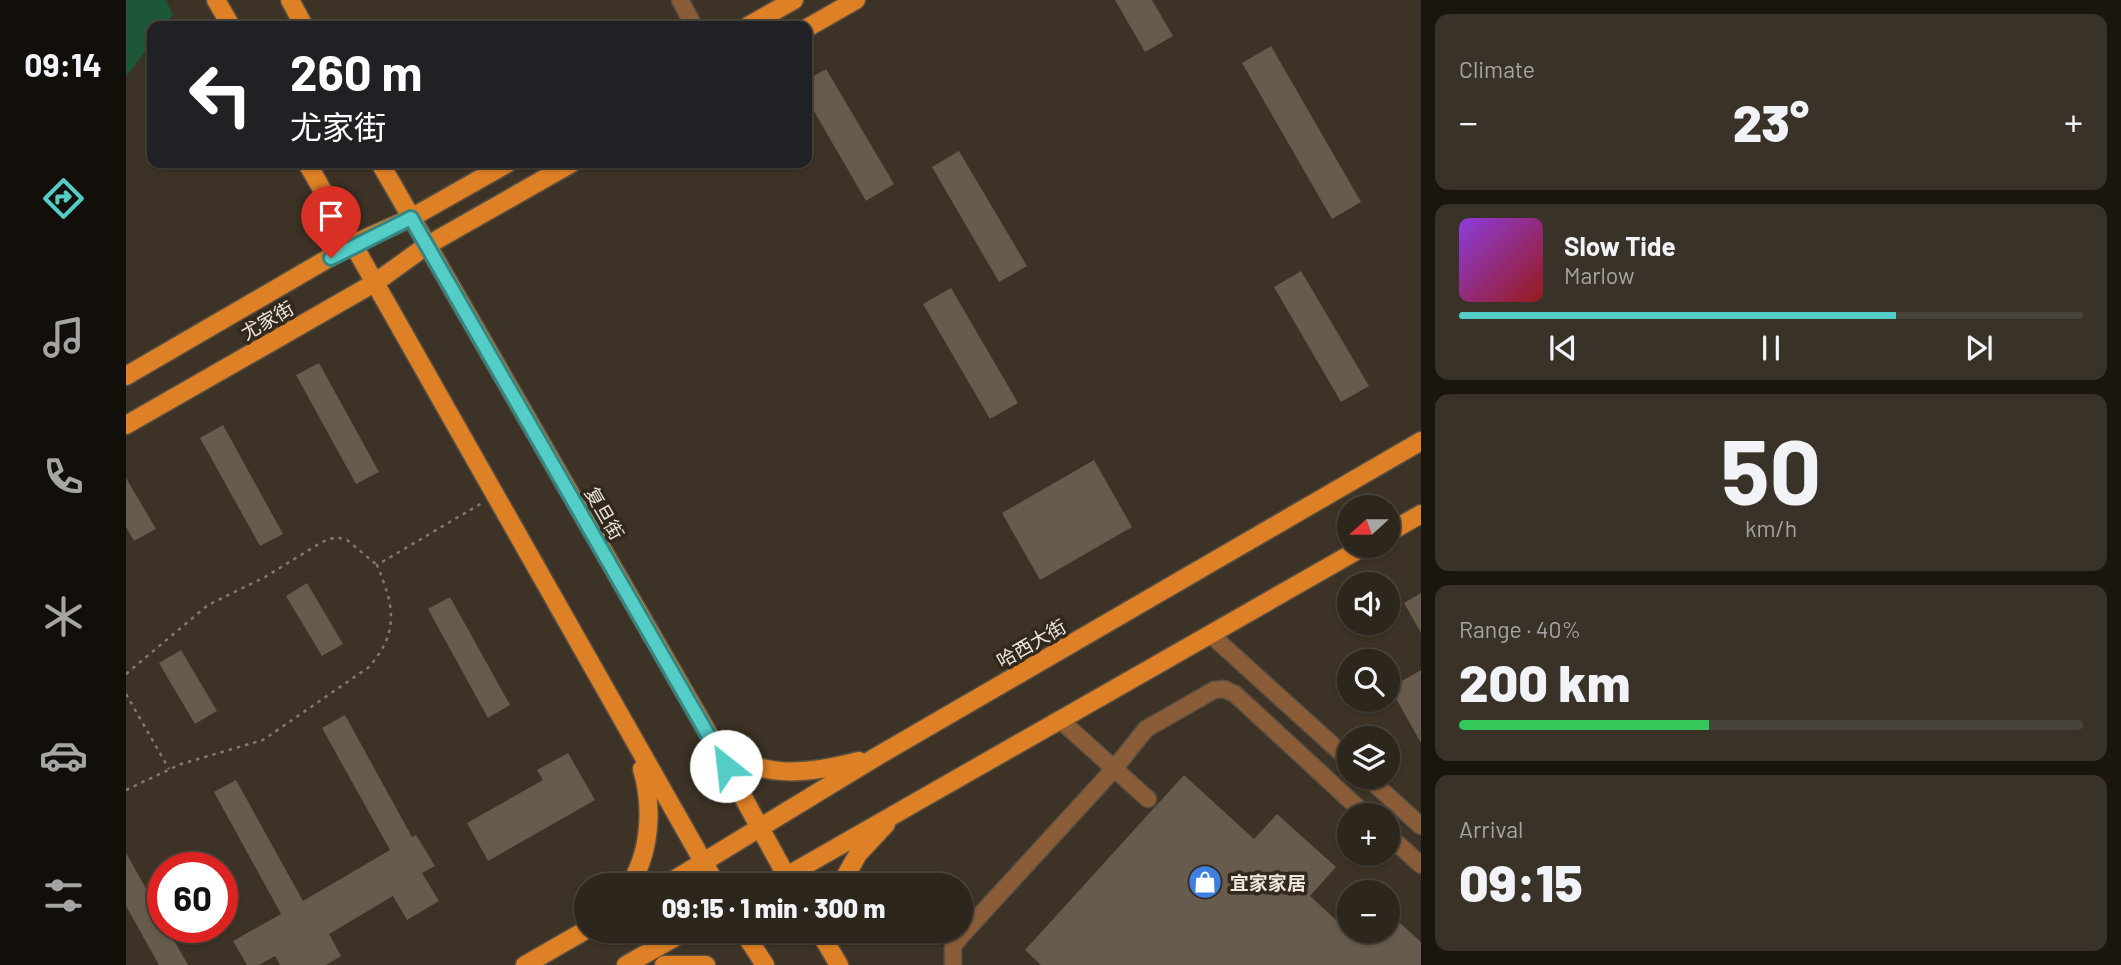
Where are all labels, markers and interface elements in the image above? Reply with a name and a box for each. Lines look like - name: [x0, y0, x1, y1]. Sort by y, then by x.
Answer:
- text: 260 m: [290, 42, 422, 101]
- text: 09:14: [24, 45, 102, 83]
- icon: left: [175, 49, 266, 140]
- text: Climate: [1459, 55, 1535, 83]
- text: 23°: [1733, 90, 1809, 152]
- text: −: [1459, 98, 1478, 144]
- text: +: [2064, 98, 2083, 144]
- text: 尤家街: [290, 107, 386, 145]
- icon: directions: [39, 174, 88, 223]
- pin: [301, 186, 361, 258]
- icon: arrive: [312, 197, 350, 235]
- text: Slow Tide: [1564, 230, 1676, 261]
- text: Marlow: [1564, 261, 1635, 289]
- street label: 尤家街: [237, 296, 297, 344]
- icon: music: [39, 313, 88, 362]
- icon: previous: [1544, 329, 1582, 367]
- icon: pause: [1752, 329, 1790, 367]
- icon: next: [1960, 329, 1998, 367]
- text: 50: [1721, 414, 1821, 523]
- icon: phone: [39, 452, 88, 501]
- street label: 复旦街: [581, 483, 629, 543]
- north arrow: [1337, 495, 1400, 558]
- map controls: [1337, 495, 1400, 943]
- text: km/h: [1745, 514, 1797, 542]
- button: sound: [1337, 572, 1400, 635]
- icon: climate: [39, 592, 88, 641]
- street label: 哈西大街: [992, 614, 1070, 672]
- text: Range · 40%: [1459, 615, 1581, 643]
- button: search: [1337, 649, 1400, 712]
- text: 200 km: [1459, 650, 1630, 712]
- button: layers: [1337, 726, 1400, 789]
- position arrow: [689, 729, 763, 803]
- icon: car: [39, 731, 88, 780]
- button: +: [1337, 803, 1400, 866]
- text: Arrival: [1459, 815, 1523, 843]
- text: 09:15: [1459, 850, 1583, 912]
- speed limit sign: 60: [147, 852, 238, 943]
- shop icon: 宜家家居: [1186, 863, 1224, 901]
- icon: filters: [39, 871, 88, 920]
- place label: 宜家家居: [1230, 871, 1306, 894]
- button: −: [1337, 880, 1400, 943]
- text: 09:15 · 1 min · 300 m: [662, 892, 885, 923]

